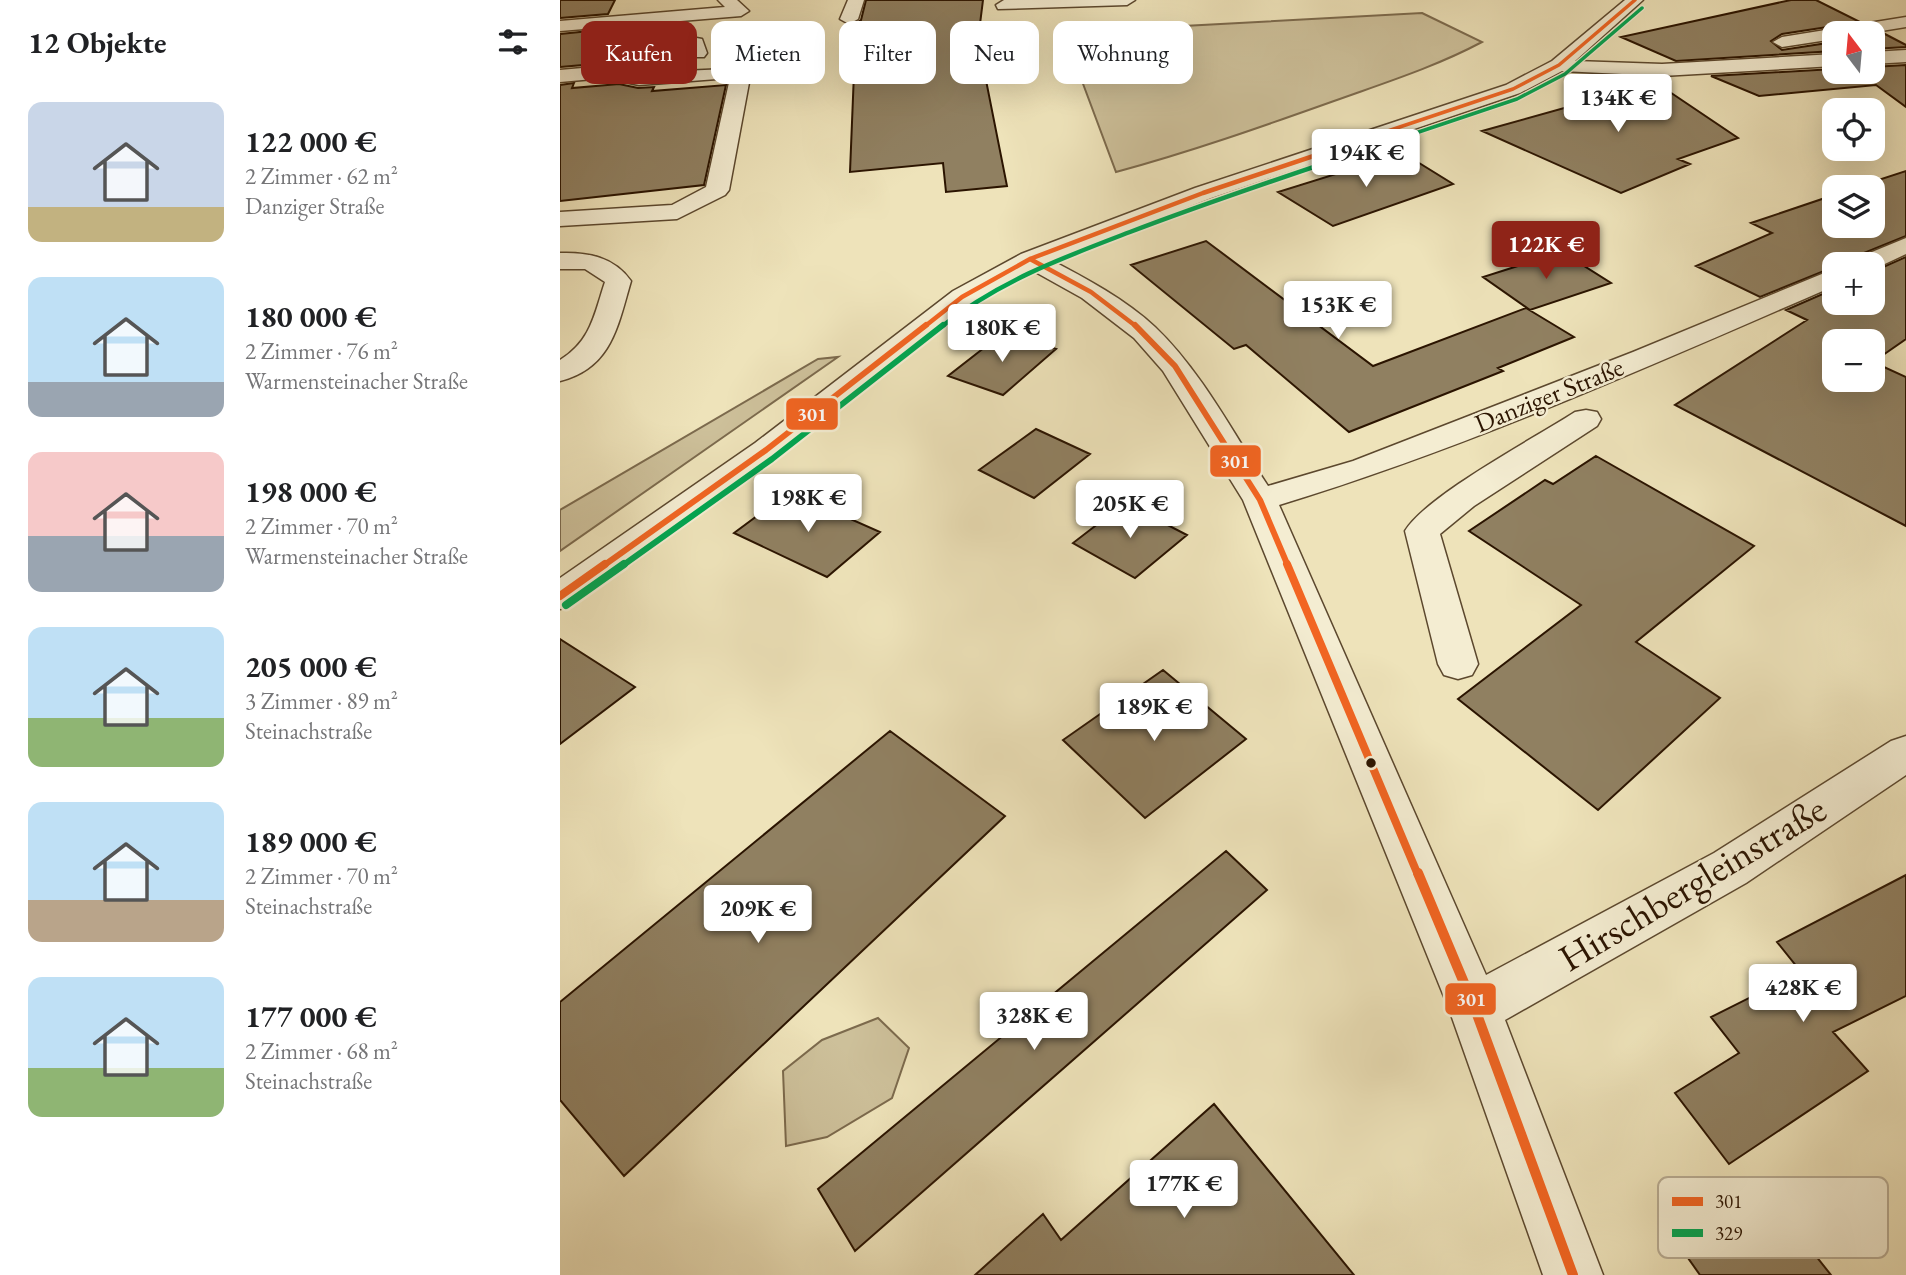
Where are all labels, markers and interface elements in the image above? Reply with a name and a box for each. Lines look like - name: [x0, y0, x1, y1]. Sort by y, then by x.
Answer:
- chip: Kaufen: [581, 21, 697, 84]
- chip: Mieten: [711, 21, 825, 84]
- chip: Filter: [839, 21, 936, 84]
- chip: Neu: [950, 21, 1039, 84]
- chip: Wohnung: [1053, 21, 1193, 84]
- north arrow: [1822, 21, 1885, 84]
- map controls: [1822, 21, 1885, 392]
- text: 12 Objekte: [28, 23, 167, 62]
- icon: filters: [494, 23, 532, 61]
- pin: 134K €: [1561, 74, 1675, 134]
- text: 134K €: [1580, 82, 1656, 112]
- button: locate: [1822, 98, 1885, 161]
- text: 122 000 €: [245, 122, 377, 161]
- icon: home: [84, 130, 168, 214]
- pin: 194K €: [1309, 130, 1423, 189]
- text: 194K €: [1328, 137, 1404, 167]
- text: 2 Zimmer · 62 m²: [245, 161, 398, 191]
- button: layers: [1822, 175, 1885, 238]
- text: Danziger Straße: [245, 191, 385, 221]
- pin: 122K €: [1489, 222, 1603, 281]
- text: 122K €: [1508, 229, 1584, 259]
- button: +: [1822, 252, 1885, 315]
- pin: 153K €: [1281, 282, 1395, 341]
- text: 153K €: [1300, 289, 1376, 319]
- text: 180 000 €: [245, 297, 377, 336]
- pin: 180K €: [945, 304, 1059, 364]
- icon: home: [84, 305, 168, 389]
- text: 180K €: [964, 312, 1040, 342]
- button: −: [1822, 329, 1885, 392]
- text: 2 Zimmer · 76 m²: [245, 336, 398, 366]
- street label: Danziger Straße: [1469, 350, 1629, 440]
- text: Warmensteinacher Straße: [245, 366, 468, 396]
- line badge: 301: [785, 397, 839, 431]
- text: 301: [797, 402, 827, 427]
- line badge: 301: [1209, 444, 1262, 478]
- text: 301: [1220, 449, 1250, 474]
- text: 198 000 €: [245, 472, 377, 511]
- pin: 198K €: [751, 475, 865, 534]
- icon: home: [84, 480, 168, 564]
- pin: 205K €: [1073, 480, 1187, 540]
- text: 198K €: [770, 482, 846, 512]
- text: 205K €: [1092, 488, 1168, 518]
- text: 2 Zimmer · 70 m²: [245, 511, 398, 541]
- text: Warmensteinacher Straße: [245, 541, 468, 571]
- text: 205 000 €: [245, 647, 377, 686]
- icon: home: [84, 655, 168, 739]
- pin: 189K €: [1097, 684, 1211, 743]
- text: 3 Zimmer · 89 m²: [245, 686, 398, 716]
- text: 189K €: [1116, 691, 1192, 721]
- text: Steinachstraße: [245, 716, 372, 746]
- unlabelled marker: [1364, 756, 1378, 770]
- street label: Hirschbergleinstraße: [1549, 784, 1835, 982]
- text: 189 000 €: [245, 822, 377, 861]
- icon: home: [84, 830, 168, 914]
- text: 2 Zimmer · 70 m²: [245, 861, 398, 891]
- pin: 209K €: [701, 886, 815, 945]
- text: Steinachstraße: [245, 891, 372, 921]
- text: 209K €: [720, 893, 796, 923]
- pin: 428K €: [1746, 964, 1860, 1024]
- text: 428K €: [1765, 972, 1841, 1002]
- line badge: 301: [1444, 982, 1497, 1016]
- text: 301: [1456, 987, 1486, 1012]
- pin: 328K €: [977, 992, 1091, 1052]
- text: 177 000 €: [245, 997, 377, 1036]
- text: 328K €: [996, 1000, 1072, 1030]
- icon: home: [84, 1005, 168, 1089]
- text: 2 Zimmer · 68 m²: [245, 1036, 398, 1066]
- text: Steinachstraße: [245, 1066, 372, 1096]
- pin: 177K €: [1127, 1160, 1241, 1220]
- text: 177K €: [1146, 1168, 1222, 1198]
- legend: [1658, 1177, 1888, 1258]
- text: 301: [1715, 1189, 1742, 1214]
- text: 329: [1715, 1221, 1742, 1246]

